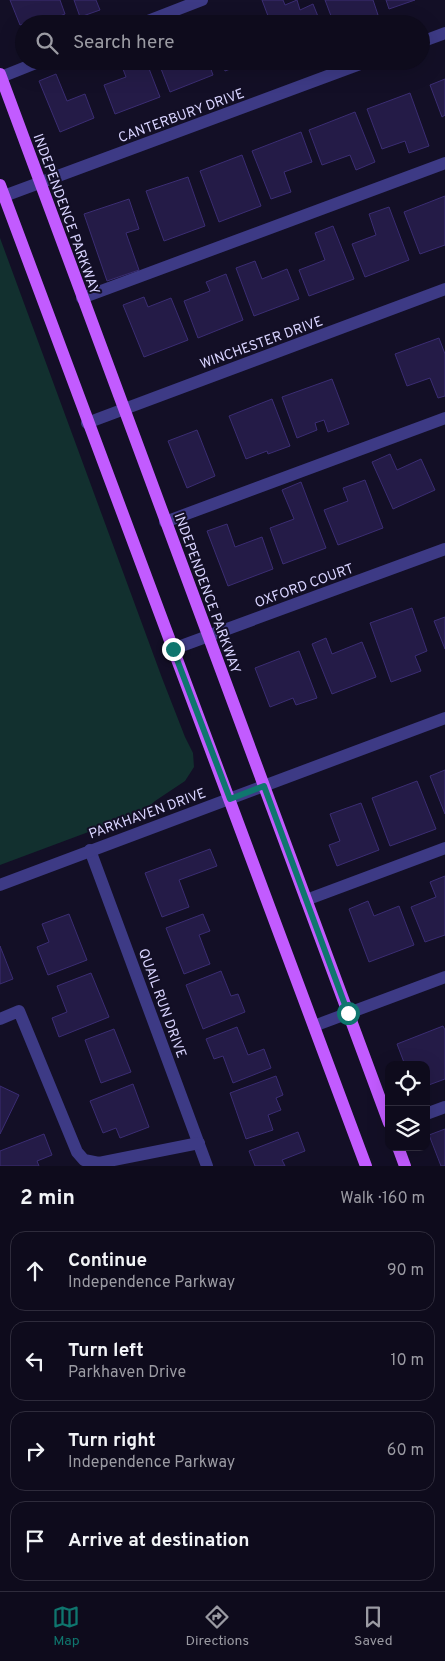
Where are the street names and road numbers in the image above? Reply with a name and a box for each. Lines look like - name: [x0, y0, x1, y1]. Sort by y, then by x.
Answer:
- street label: CANTERBURY DRIVE: [116, 86, 247, 147]
- street label: INDEPENDENCE PARKWAY: [28, 132, 103, 297]
- street label: WINCHESTER DRIVE: [198, 313, 325, 374]
- street label: INDEPENDENCE PARKWAY: [169, 511, 244, 676]
- street label: OXFORD COURT: [253, 561, 356, 612]
- street label: PARKHAVEN DRIVE: [87, 785, 208, 843]
- street label: QUAIL RUN DRIVE: [134, 946, 189, 1061]

